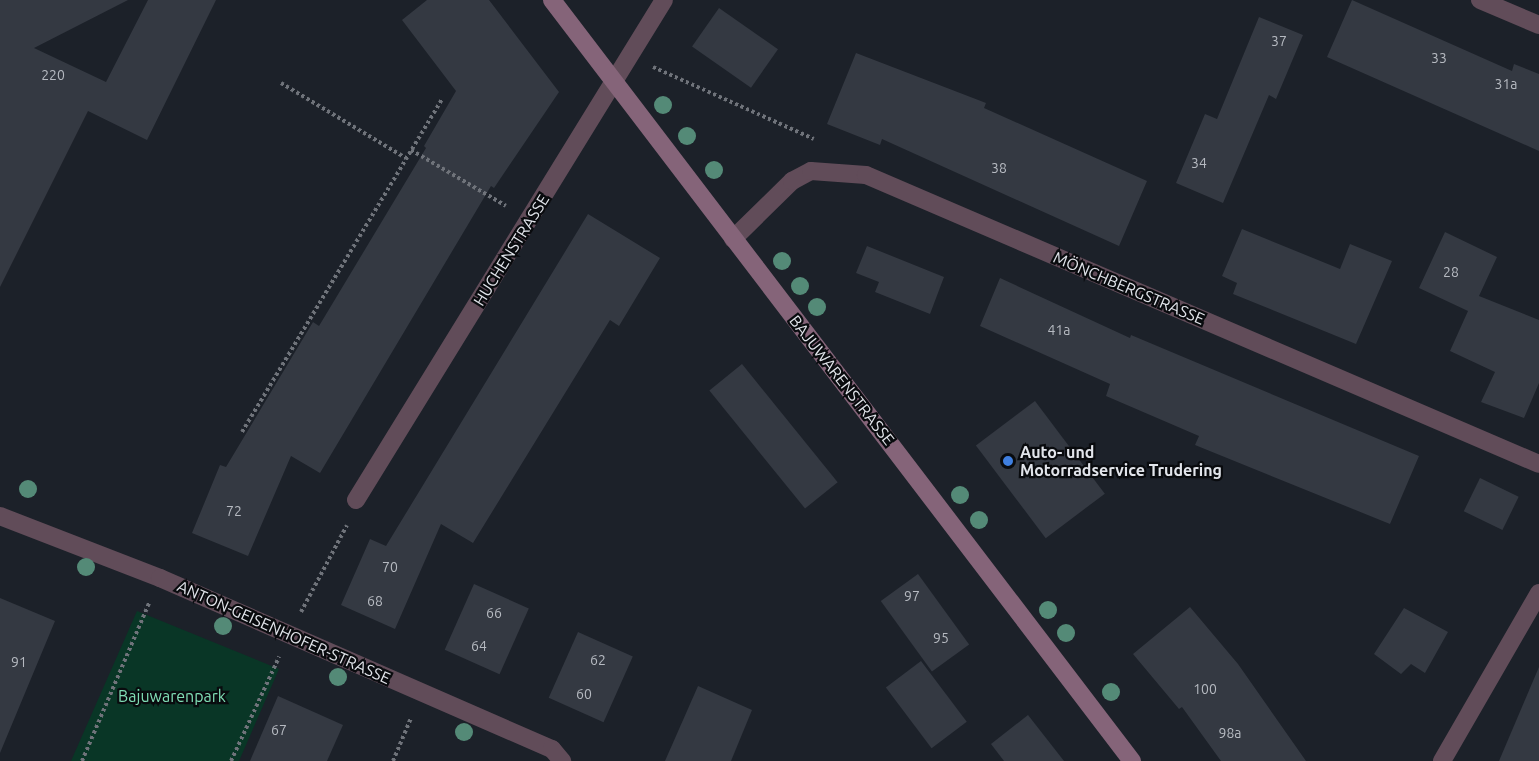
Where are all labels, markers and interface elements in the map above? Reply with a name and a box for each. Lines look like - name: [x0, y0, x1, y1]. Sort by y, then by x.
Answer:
- house number: 37: [1271, 33, 1287, 49]
- house number: 33: [1431, 50, 1447, 66]
- house number: 220: [41, 67, 65, 83]
- house number: 31a: [1495, 76, 1517, 92]
- house number: 34: [1191, 155, 1207, 171]
- house number: 38: [991, 160, 1007, 176]
- street label: HUCHENSTRASSE: [469, 191, 553, 309]
- street label: MÖNCHBERGSTRASSE: [1051, 247, 1207, 329]
- house number: 28: [1443, 264, 1459, 280]
- street label: BAJUWARENSTRASSE: [785, 311, 899, 449]
- house number: 41a: [1048, 322, 1070, 338]
- place label: Auto- und Motorradservice Trudering: [1020, 442, 1222, 480]
- marker: Auto- und Motorradservice Trudering: [1001, 454, 1015, 468]
- house number: 72: [226, 503, 242, 519]
- house number: 70: [382, 559, 398, 575]
- street label: ANTON-GEISENHOFER-STRASSE: [175, 576, 393, 688]
- house number: 97: [904, 588, 920, 604]
- house number: 68: [367, 593, 383, 609]
- house number: 66: [486, 605, 502, 621]
- house number: 95: [933, 630, 949, 646]
- house number: 64: [471, 638, 487, 654]
- house number: 62: [590, 652, 606, 668]
- house number: 91: [11, 654, 27, 670]
- house number: 100: [1193, 681, 1217, 697]
- park label: Bajuwarenpark: [118, 686, 226, 706]
- house number: 60: [576, 686, 592, 702]
- house number: 67: [271, 722, 287, 738]
- house number: 98a: [1219, 725, 1241, 741]

